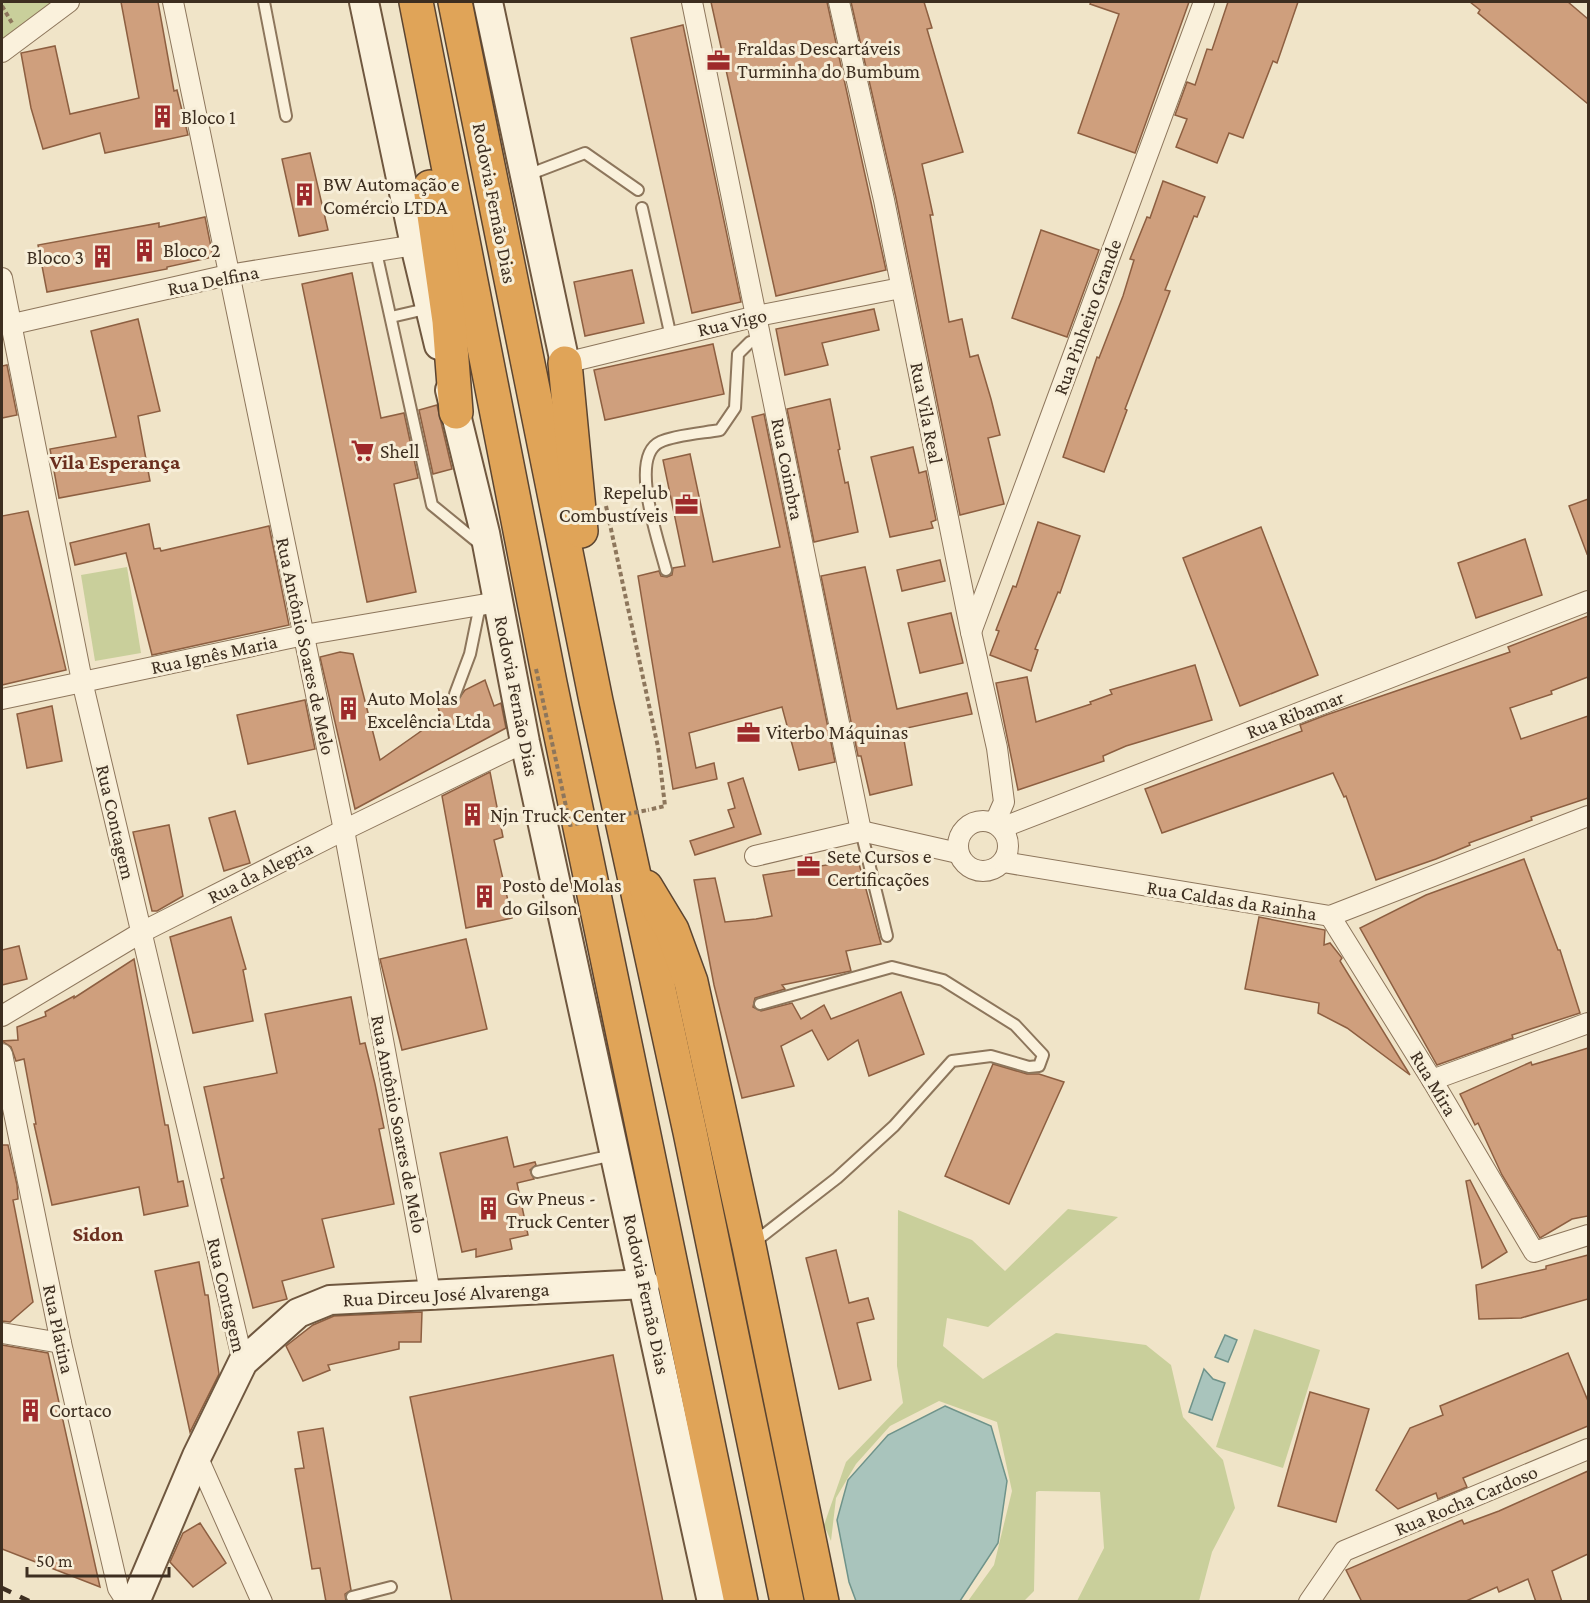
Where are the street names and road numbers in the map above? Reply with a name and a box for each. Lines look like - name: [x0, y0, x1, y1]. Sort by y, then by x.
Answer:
- street label: Rodovia Fernão Dias: [469, 121, 521, 285]
- street label: Rua Pinheiro Grande: [1049, 236, 1126, 398]
- street label: Rua Delfina: [166, 260, 260, 300]
- street label: Rua Vigo: [695, 303, 769, 342]
- street label: Rua Vila Real: [906, 360, 948, 466]
- street label: Rua Coimbra: [767, 416, 809, 522]
- street label: Rua Antônio Soares de Melo: [272, 535, 340, 757]
- street label: Rodovia Fernão Dias: [491, 614, 543, 778]
- street label: Rua Ignês Maria: [149, 630, 279, 679]
- street label: Rua Ribamar: [1243, 685, 1347, 743]
- street label: Rua Contagem: [91, 763, 140, 882]
- street label: Rua da Alegria: [204, 836, 317, 909]
- street label: Rua Caldas da Rainha: [1145, 876, 1319, 924]
- street label: Rua Antônio Soares de Melo: [367, 1013, 431, 1235]
- street label: Rua Mira: [1406, 1046, 1462, 1120]
- street label: Rodovia Fernão Dias: [619, 1212, 675, 1376]
- street label: Rua Contagem: [202, 1236, 251, 1355]
- street label: Rua Dirceu José Alvarenga: [342, 1278, 550, 1311]
- street label: Rua Platina: [39, 1282, 79, 1376]
- street label: Rua Rocha Cardoso: [1391, 1460, 1541, 1540]

